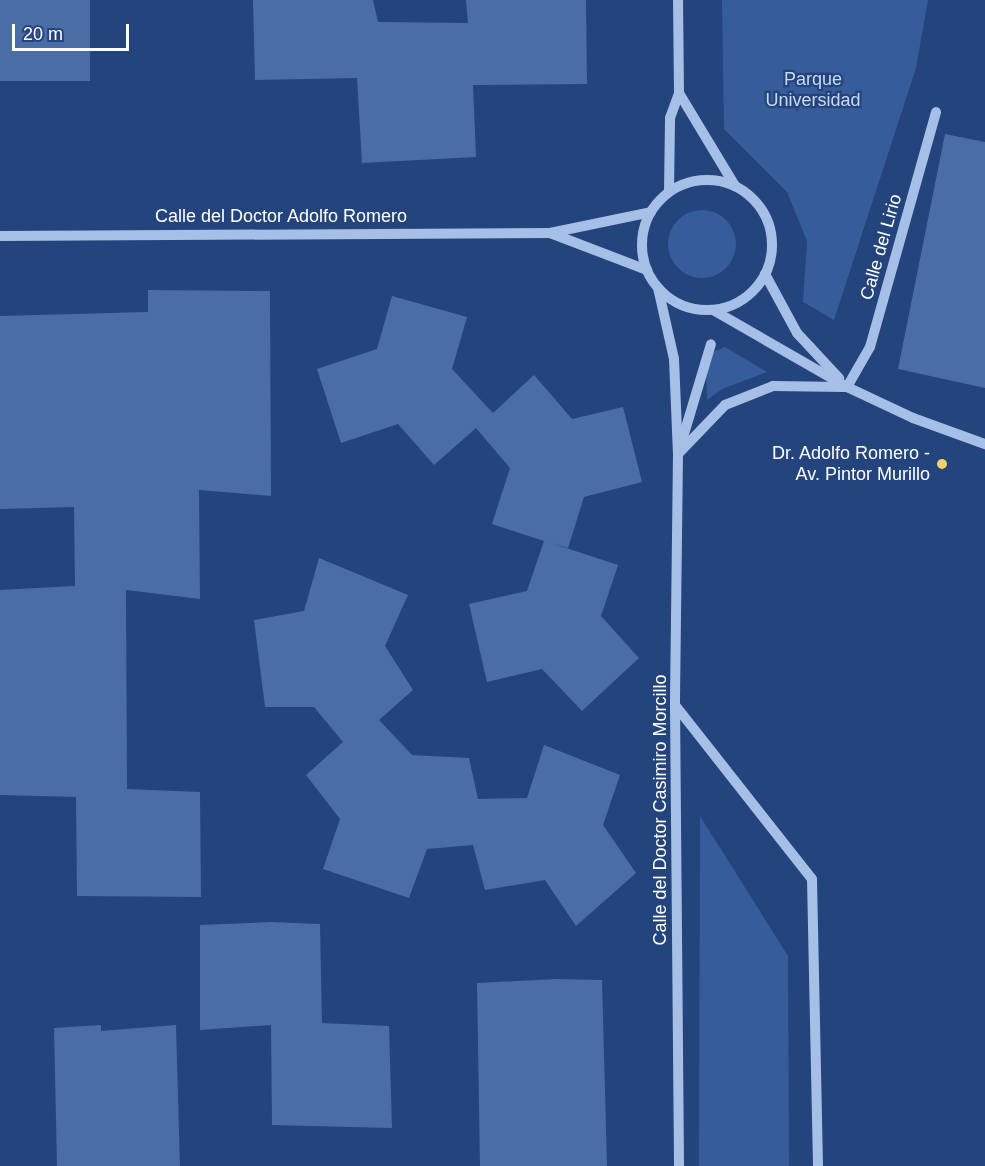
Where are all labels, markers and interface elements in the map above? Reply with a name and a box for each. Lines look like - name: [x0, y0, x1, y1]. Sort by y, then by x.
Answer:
- scale bar: [15, 12, 132, 50]
- text: 20 m: [23, 24, 63, 44]
- park label: Parque Universidad: [765, 69, 861, 112]
- street label: Calle del Lirio: [856, 192, 906, 302]
- street label: Calle del Doctor Adolfo Romero: [154, 205, 408, 227]
- place label: Dr. Adolfo Romero - Av. Pintor Murillo: [771, 443, 930, 486]
- marker: Dr. Adolfo Romero - Av. Pintor Murillo: [935, 457, 949, 471]
- street label: Calle del Doctor Casimiro Morcillo: [649, 674, 671, 946]

